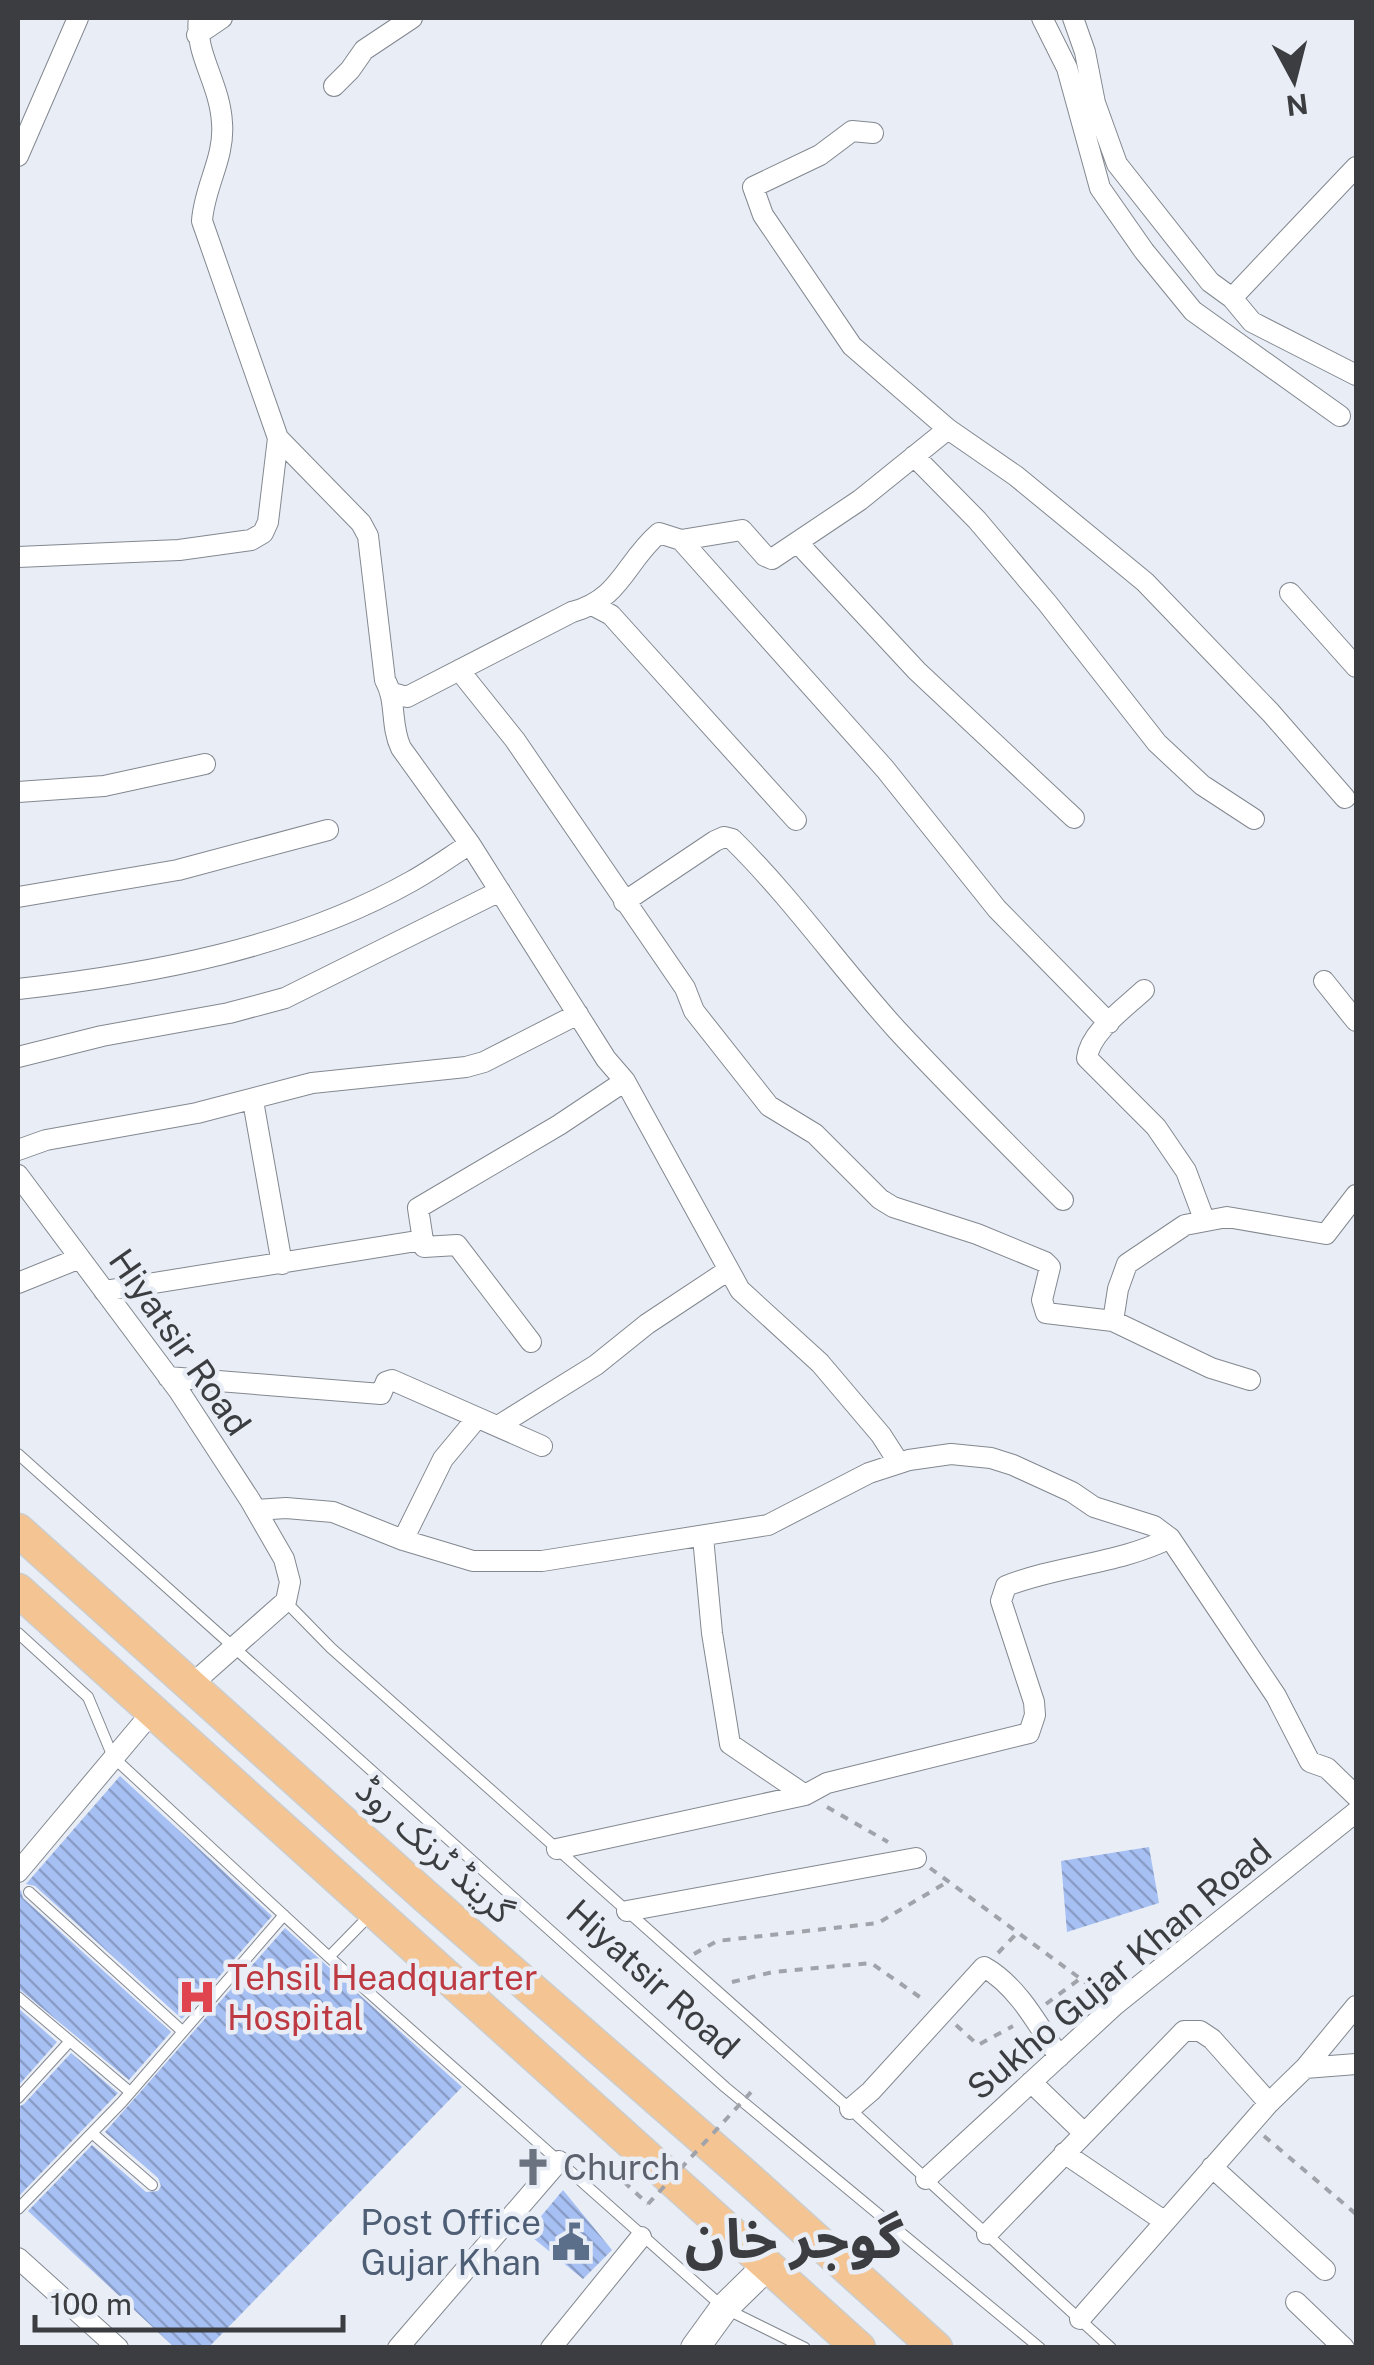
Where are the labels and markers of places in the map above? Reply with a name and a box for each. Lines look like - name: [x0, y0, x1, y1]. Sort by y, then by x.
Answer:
- place label: Tehsil Headquarter Hospital: [227, 1957, 538, 2038]
- hospital icon: Tehsil Headquarter Hospital: [176, 1976, 218, 2018]
- church icon: Church: [512, 2146, 554, 2188]
- place label: Church: [563, 2147, 680, 2188]
- place label: Post Office Gujar Khan: [360, 2202, 541, 2283]
- public building icon: Post Office Gujar Khan: [550, 2221, 592, 2263]

